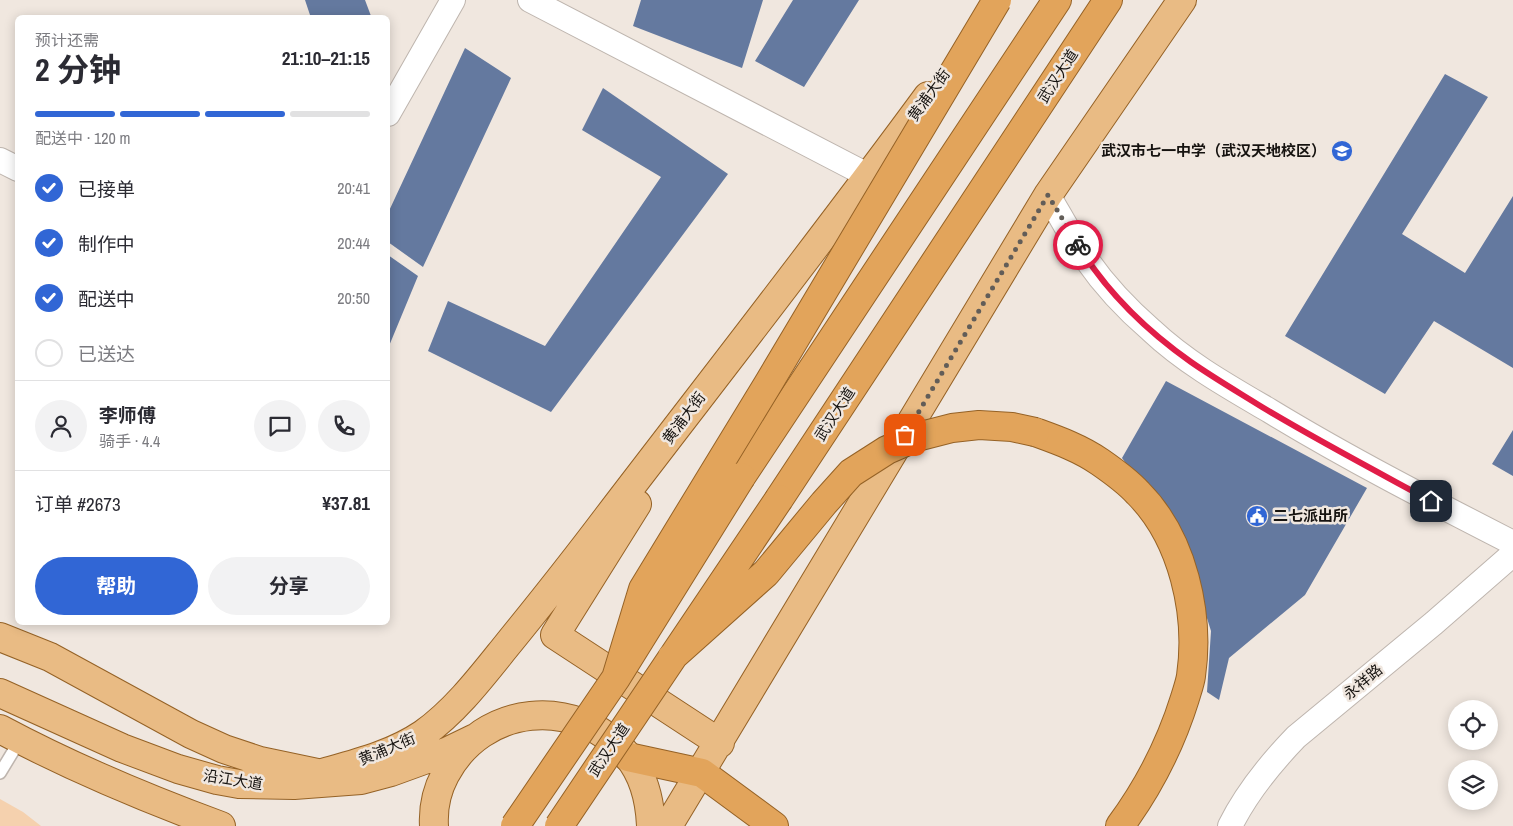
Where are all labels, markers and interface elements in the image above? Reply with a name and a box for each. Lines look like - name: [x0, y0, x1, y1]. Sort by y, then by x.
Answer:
- text: 预计还需: [35, 29, 99, 51]
- text: 21:10–21:15: [282, 45, 370, 71]
- street label: 武汉大道: [1032, 45, 1083, 107]
- text: 2 分钟: [35, 48, 121, 91]
- street label: 黄浦大街: [902, 64, 955, 125]
- text: 配送中 · 120 m: [35, 127, 130, 149]
- school or university icon: 武汉市七一中学（武汉天地校区）: [1330, 139, 1354, 163]
- place label: 武汉市七一中学（武汉天地校区）: [1101, 140, 1326, 161]
- icon: check: [35, 174, 63, 202]
- text: 已接单: [78, 176, 135, 202]
- text: 20:41: [337, 177, 370, 199]
- courier: [1053, 220, 1103, 270]
- icon: check: [35, 229, 63, 257]
- text: 制作中: [78, 231, 135, 257]
- icon: bike: [1064, 231, 1092, 259]
- text: 20:44: [337, 232, 370, 254]
- icon: check: [35, 284, 63, 312]
- text: 配送中: [78, 286, 135, 312]
- text: 20:50: [337, 287, 370, 309]
- text: 已送达: [78, 341, 135, 367]
- street label: 武汉大道: [809, 383, 860, 445]
- street label: 黄浦大街: [657, 387, 710, 448]
- button: person: [35, 400, 87, 452]
- button: chat: [254, 400, 306, 452]
- button: phone: [318, 400, 370, 452]
- text: 李师傅: [99, 402, 156, 428]
- pin: [884, 414, 926, 456]
- icon: bag: [891, 421, 919, 449]
- text: 骑手 · 4.4: [99, 430, 160, 452]
- pin: [1410, 480, 1452, 522]
- icon: home: [1417, 487, 1445, 515]
- text: ¥37.81: [322, 490, 370, 516]
- text: 订单 #2673: [35, 491, 121, 517]
- public building icon: 二七派出所: [1245, 504, 1269, 528]
- place label: 二七派出所: [1273, 505, 1348, 526]
- button: 帮助: [35, 557, 198, 615]
- button: 分享: [208, 557, 370, 615]
- street label: 永祥路: [1339, 659, 1387, 704]
- map controls: [1448, 700, 1498, 810]
- button: locate: [1448, 700, 1498, 750]
- street label: 武汉大道: [583, 719, 634, 780]
- street label: 黄浦大街: [355, 727, 419, 770]
- button: layers: [1448, 760, 1498, 810]
- street label: 沿江大道: [202, 764, 264, 795]

